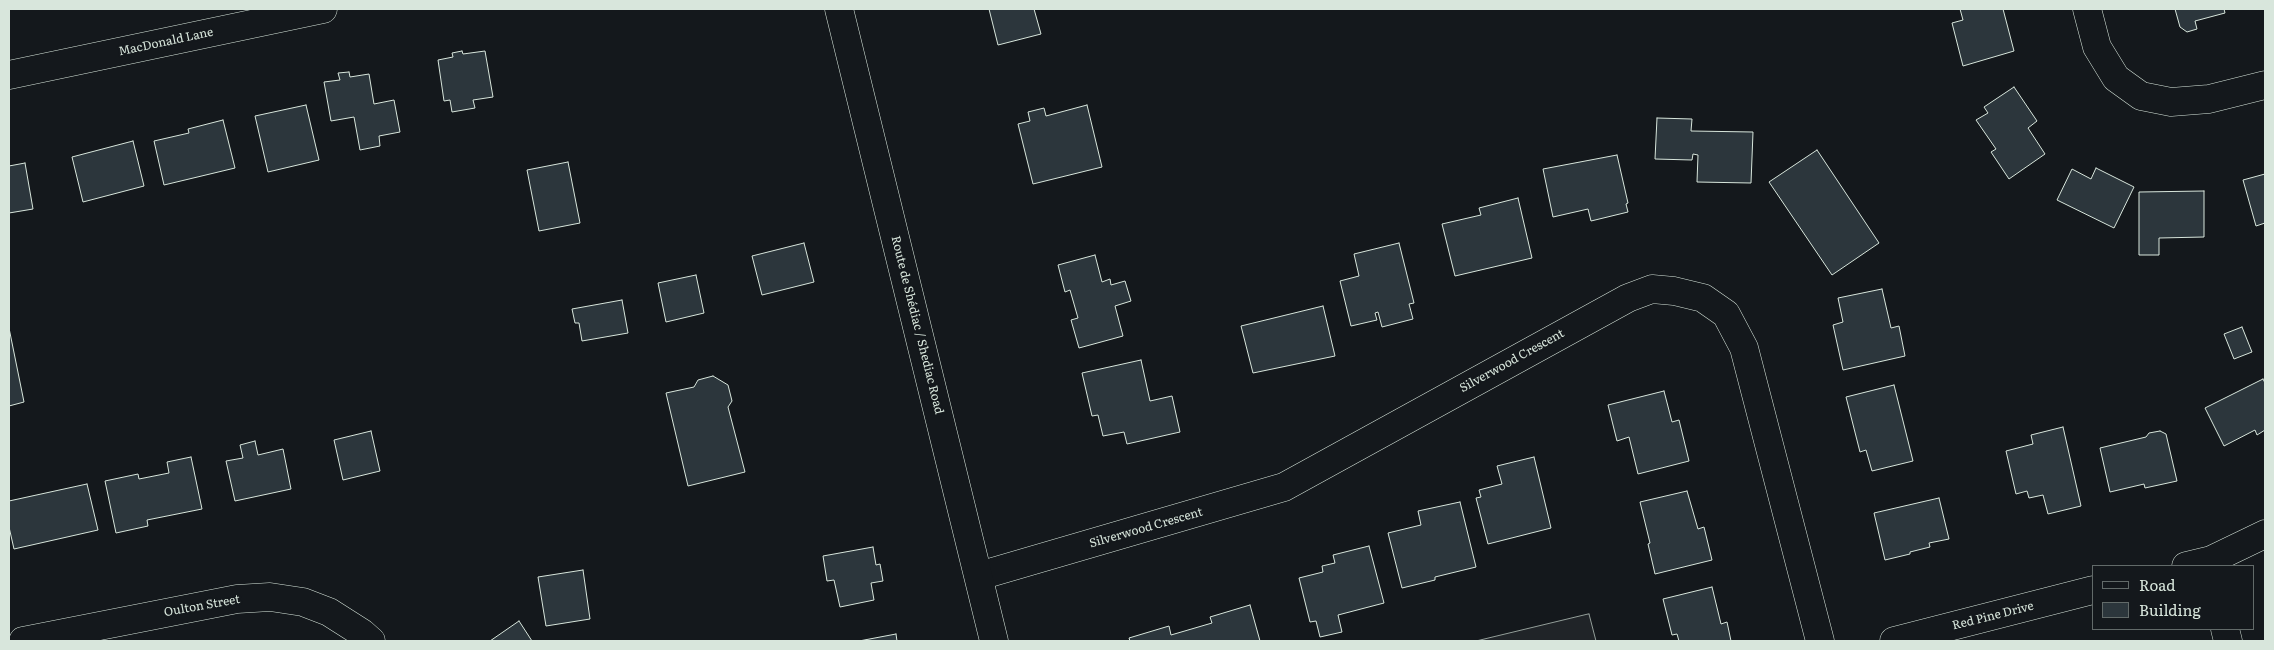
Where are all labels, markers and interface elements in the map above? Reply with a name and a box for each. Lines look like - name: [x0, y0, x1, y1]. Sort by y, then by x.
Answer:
- street label: MacDonald Lane: [117, 25, 215, 59]
- street label: Route de Shédiac / Shediac Road: [888, 234, 946, 416]
- street label: Silverwood Crescent: [1457, 326, 1567, 396]
- street label: Silverwood Crescent: [1088, 505, 1204, 551]
- legend: [2092, 565, 2254, 630]
- text: Road: [2139, 573, 2175, 596]
- street label: Oulton Street: [163, 592, 241, 620]
- text: Building: [2139, 598, 2201, 621]
- street label: Red Pine Drive: [1951, 599, 2035, 633]

